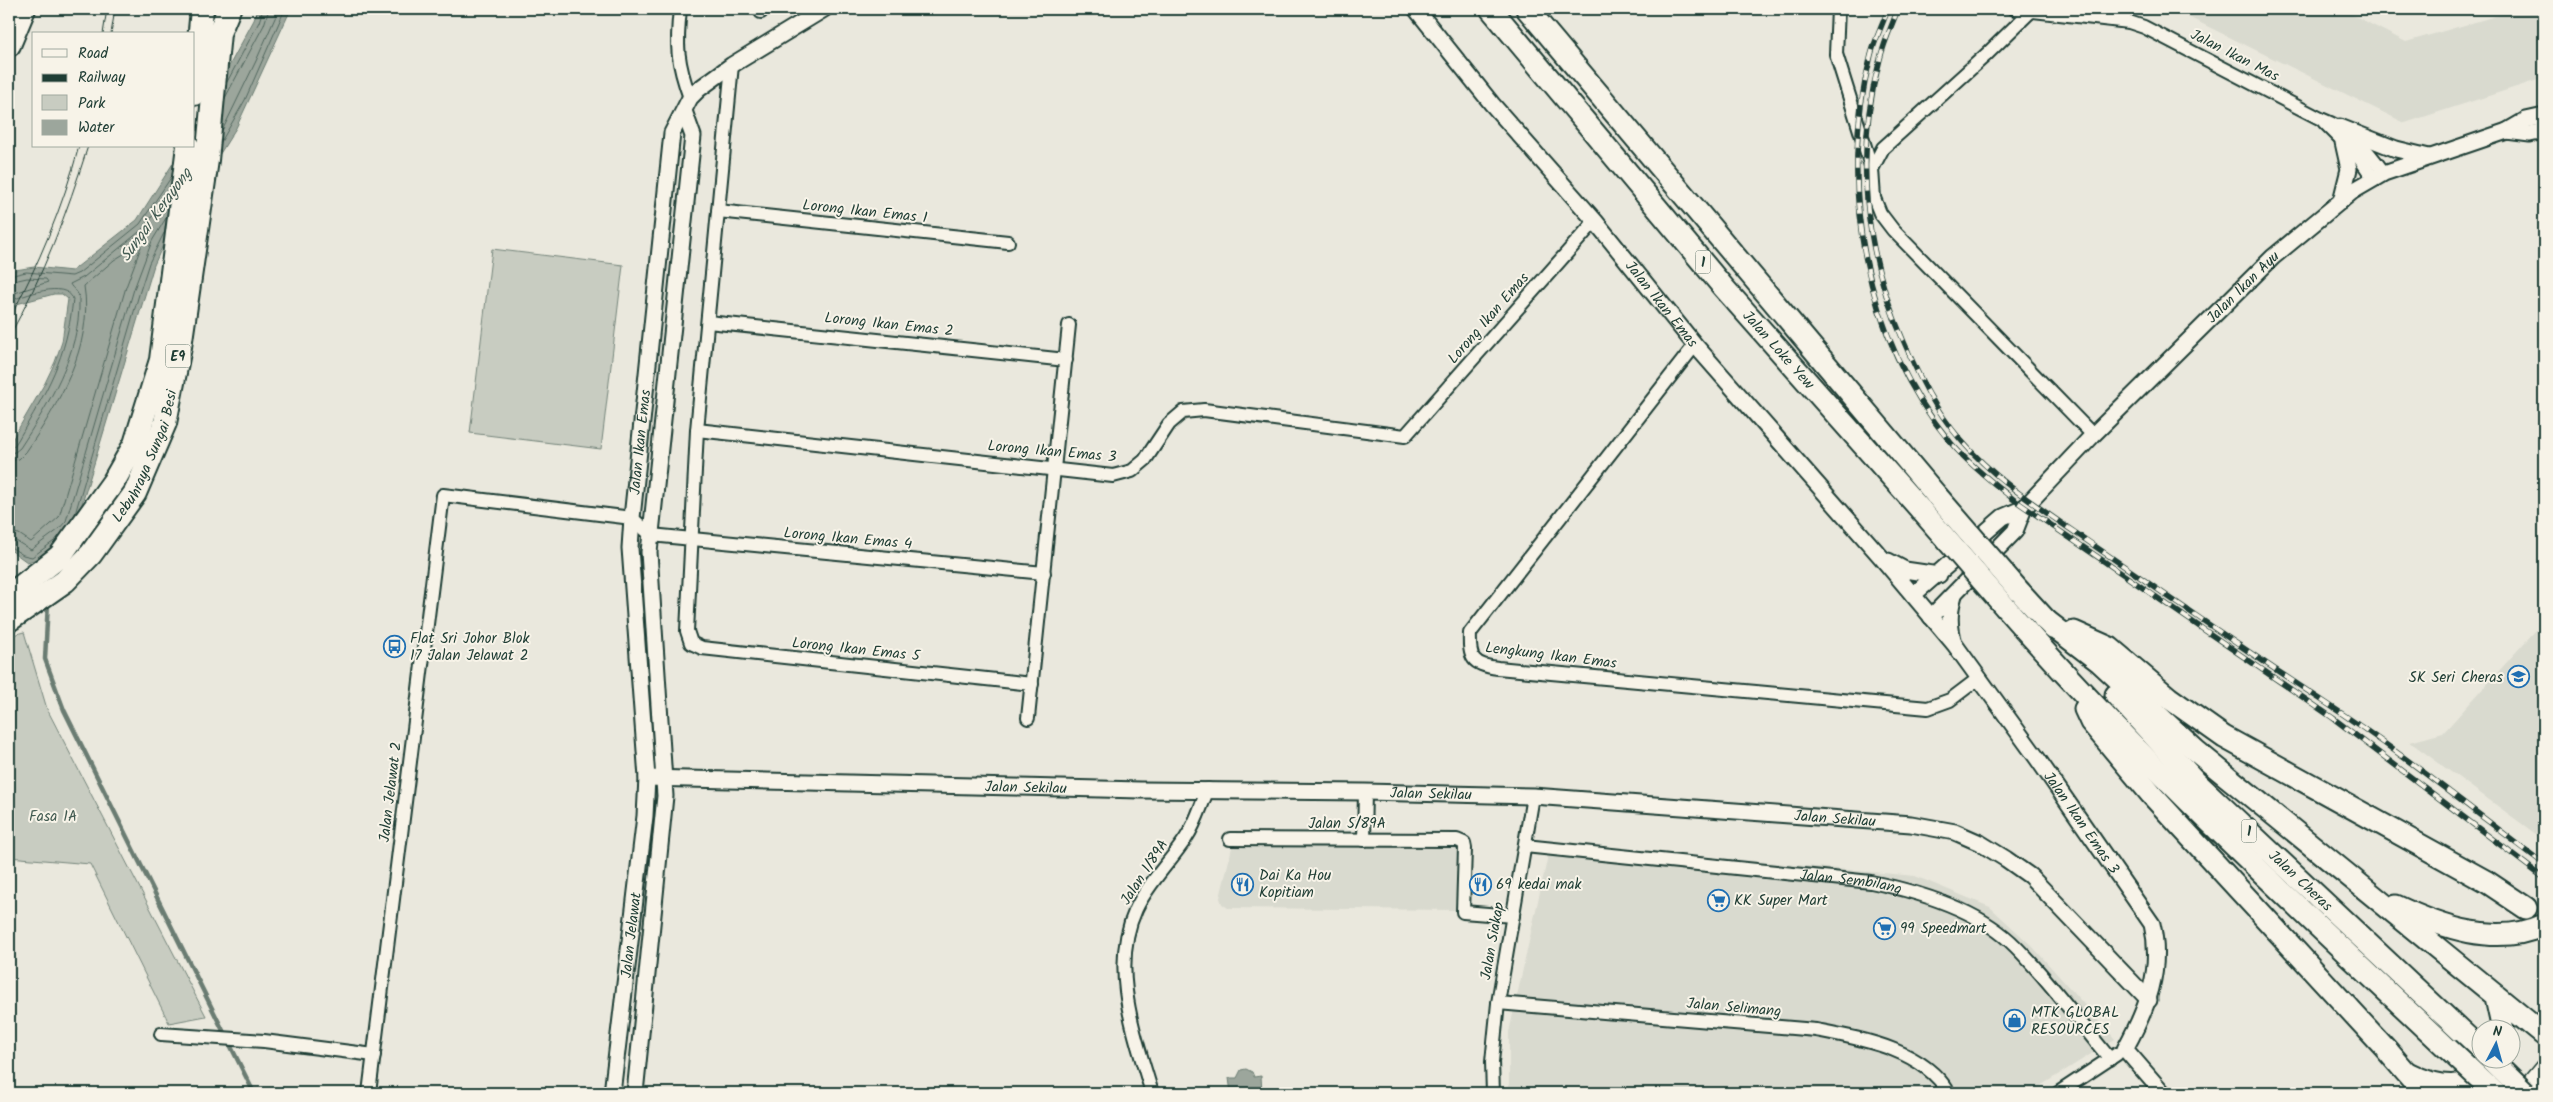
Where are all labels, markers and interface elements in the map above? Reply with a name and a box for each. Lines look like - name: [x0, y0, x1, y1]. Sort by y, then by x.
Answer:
- street label: Jalan Ikan Mas: [2186, 23, 2284, 89]
- legend: [32, 32, 195, 148]
- text: Road: [78, 42, 109, 66]
- text: Railway: [78, 66, 126, 90]
- text: Park: [78, 92, 106, 116]
- text: Water: [78, 116, 115, 140]
- water label: Sungai Kerayong: [114, 162, 200, 267]
- street label: Lorong Ikan Emas 1: [801, 194, 929, 231]
- street label: Jalan Ikan Ayu: [2201, 245, 2285, 330]
- road number: 1: [1696, 250, 1710, 274]
- street label: Jalan Ikan Emas: [1619, 256, 1704, 354]
- street label: Lorong Ikan Emas: [1442, 267, 1536, 370]
- street label: Jalan Loke Yew: [1736, 305, 1820, 396]
- street label: Lorong Ikan Emas 2: [823, 306, 955, 344]
- road number: E9: [166, 344, 190, 368]
- street label: Lebuhraya Sungai Besi: [106, 386, 185, 528]
- street label: Jalan Ikan Emas: [623, 388, 658, 496]
- street label: Lorong Ikan Emas 3: [986, 434, 1118, 470]
- street label: Lorong Ikan Emas 4: [783, 521, 913, 557]
- place label: Flat Sri Johor Blok 17 Jalan Jelawat 2: [410, 627, 531, 668]
- street label: Lorong Ikan Emas 5: [791, 631, 922, 669]
- bus stop icon: Flat Sri Johor Blok 17 Jalan Jelawat 2: [382, 635, 406, 659]
- street label: Lengkung Ikan Emas: [1484, 636, 1619, 676]
- school or university icon: SK Seri Cheras: [2507, 665, 2531, 689]
- place label: SK Seri Cheras: [2409, 666, 2504, 690]
- street label: Jalan Jelawat 2: [373, 741, 409, 844]
- street label: Jalan Ikan Emas 3: [2037, 767, 2125, 880]
- street label: Jalan Sekilau: [985, 775, 1067, 801]
- street label: Jalan Sekilau: [1389, 782, 1472, 808]
- street label: Jalan Sekilau: [1793, 804, 1877, 834]
- park label: Fasa 1A: [29, 805, 77, 829]
- street label: Jalan 5/89A: [1308, 812, 1386, 836]
- road number: 1: [2242, 819, 2256, 842]
- street label: Jalan 1/89A: [1115, 835, 1175, 910]
- street label: Jalan Cheras: [2262, 845, 2338, 918]
- place label: Dai Ka Hou Kopitiam: [1259, 864, 1331, 905]
- street label: Jalan Sembilang: [1799, 864, 1904, 902]
- restaurant icon: Dai Ka Hou Kopitiam: [1231, 872, 1255, 896]
- restaurant icon: 69 kedai mak: [1468, 872, 1492, 896]
- place label: 69 kedai mak: [1496, 873, 1583, 897]
- supermarket icon: KK Super Mart: [1706, 888, 1730, 912]
- place label: KK Super Mart: [1734, 889, 1828, 913]
- street label: Jalan Jelawat: [615, 891, 649, 980]
- street label: Jalan Siakap: [1474, 900, 1512, 982]
- supermarket icon: 99 Speedmart: [1872, 916, 1896, 940]
- place label: 99 Speedmart: [1900, 917, 1987, 941]
- street label: Jalan Selimang: [1686, 992, 1782, 1024]
- place label: MTK GLOBAL RESOURCES: [2031, 1001, 2119, 1042]
- shop icon: MTK GLOBAL RESOURCES: [2003, 1009, 2027, 1033]
- north arrow: [2470, 1020, 2520, 1070]
- text: N: [2492, 1021, 2503, 1043]

